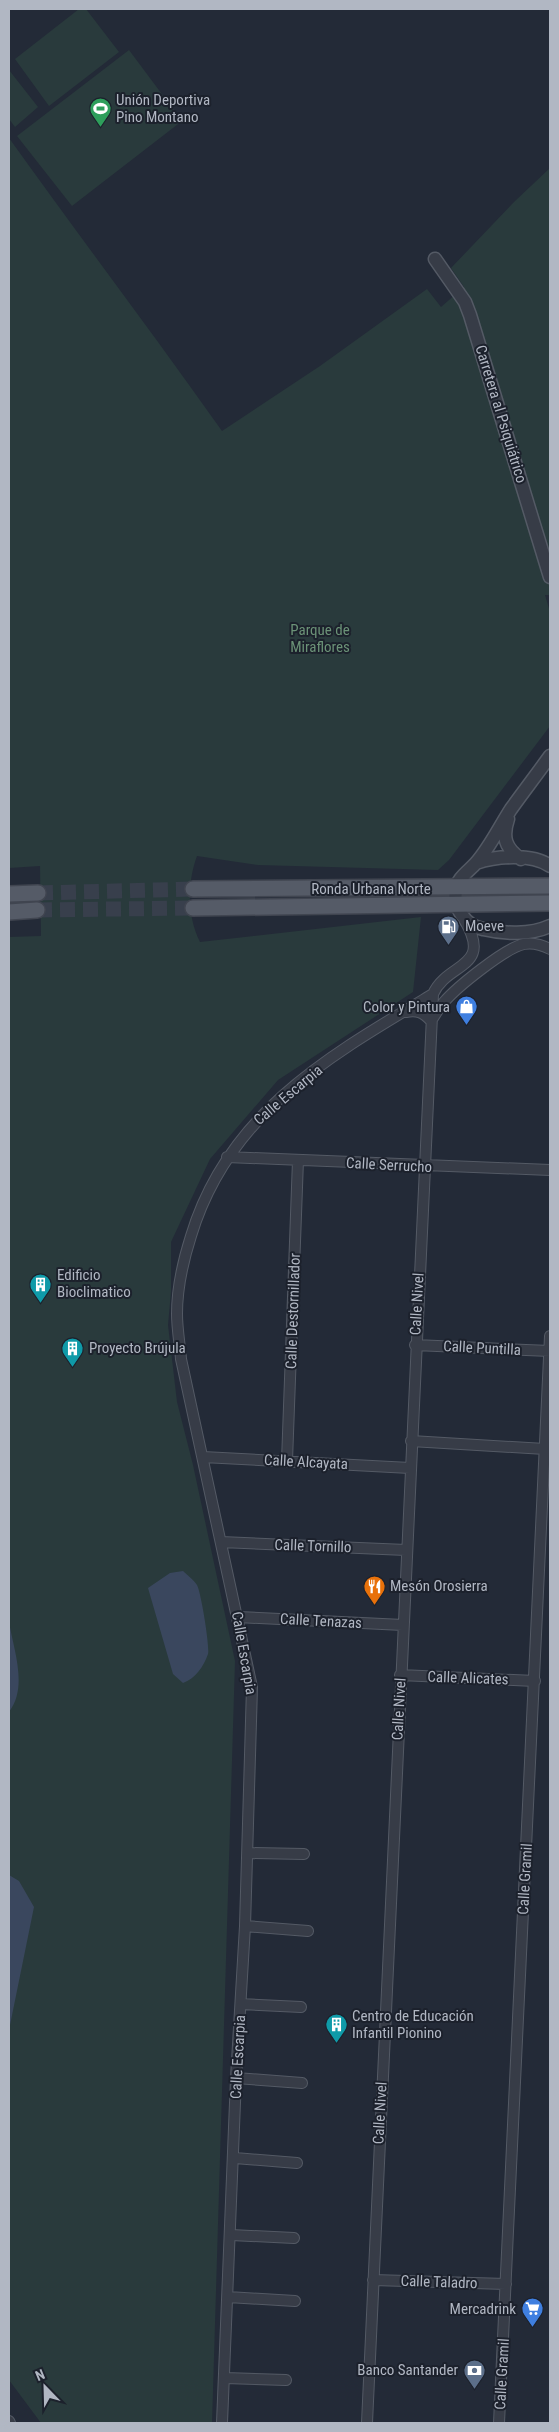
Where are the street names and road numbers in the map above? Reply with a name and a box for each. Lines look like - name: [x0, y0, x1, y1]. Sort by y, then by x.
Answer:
- street label: Carretera al Psiquiátrico: [471, 343, 531, 485]
- street label: Ronda Urbana Norte: [311, 880, 431, 898]
- street label: Calle Escarpia: [250, 1061, 326, 1129]
- street label: Calle Serrucho: [346, 1154, 432, 1176]
- street label: Calle Destornillador: [282, 1252, 304, 1369]
- street label: Calle Nivel: [406, 1272, 428, 1336]
- street label: Calle Puntilla: [443, 1337, 521, 1359]
- street label: Calle Alcayata: [264, 1451, 348, 1473]
- street label: Calle Tornillo: [274, 1536, 352, 1556]
- street label: Calle Escarpia: [228, 1610, 260, 1696]
- street label: Calle Tenazas: [280, 1610, 363, 1632]
- street label: Calle Alicates: [427, 1668, 509, 1688]
- street label: Calle Nivel: [388, 1677, 410, 1741]
- street label: Calle Gramil: [514, 1843, 536, 1915]
- street label: Calle Escarpia: [227, 2015, 249, 2099]
- street label: Calle Nivel: [369, 2081, 391, 2145]
- street label: Calle Taladro: [400, 2272, 478, 2292]
- street label: Calle Gramil: [491, 2338, 513, 2410]

